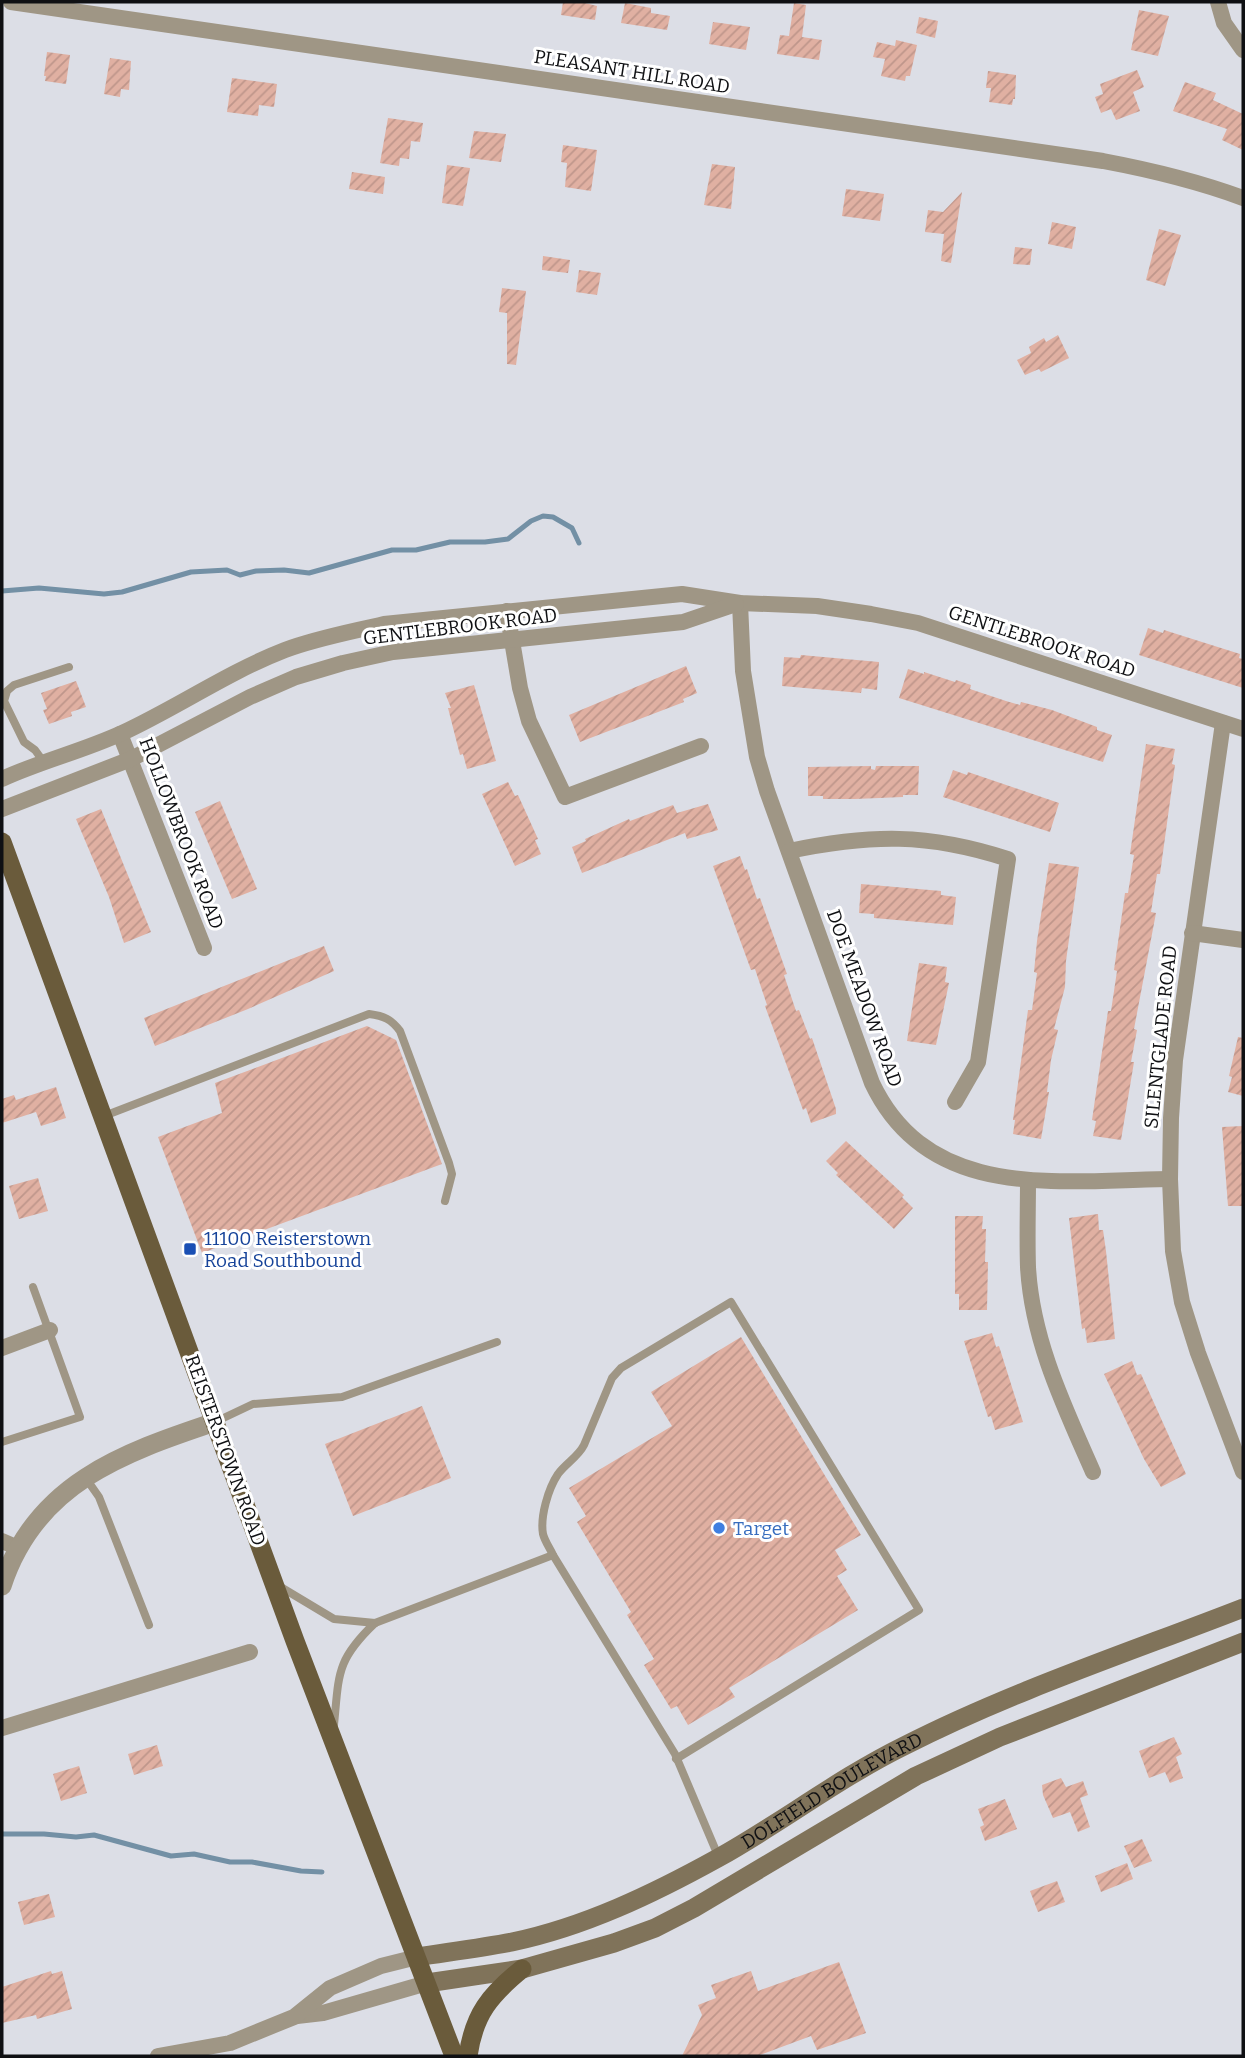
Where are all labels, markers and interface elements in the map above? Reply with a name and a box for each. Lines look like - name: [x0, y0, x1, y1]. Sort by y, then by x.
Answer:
- street label: PLEASANT HILL ROAD: [532, 45, 731, 98]
- street label: GENTLEBROOK ROAD: [945, 600, 1138, 683]
- street label: GENTLEBROOK ROAD: [362, 603, 558, 650]
- street label: HOLLOWBROOK ROAD: [134, 734, 229, 932]
- street label: DOE MEADOW ROAD: [822, 906, 907, 1090]
- street label: SILENTGLADE ROAD: [1139, 944, 1182, 1130]
- place label: 11100 Reisterstown Road Southbound: [204, 1227, 371, 1272]
- marker: 11100 Reisterstown Road Southbound: [182, 1241, 198, 1257]
- street label: REISTERSTOWN ROAD: [180, 1352, 271, 1549]
- place label: Target: [733, 1517, 789, 1540]
- marker: Target: [711, 1520, 727, 1536]
- street label: DOLFIELD BOULEVARD: [737, 1728, 926, 1854]

